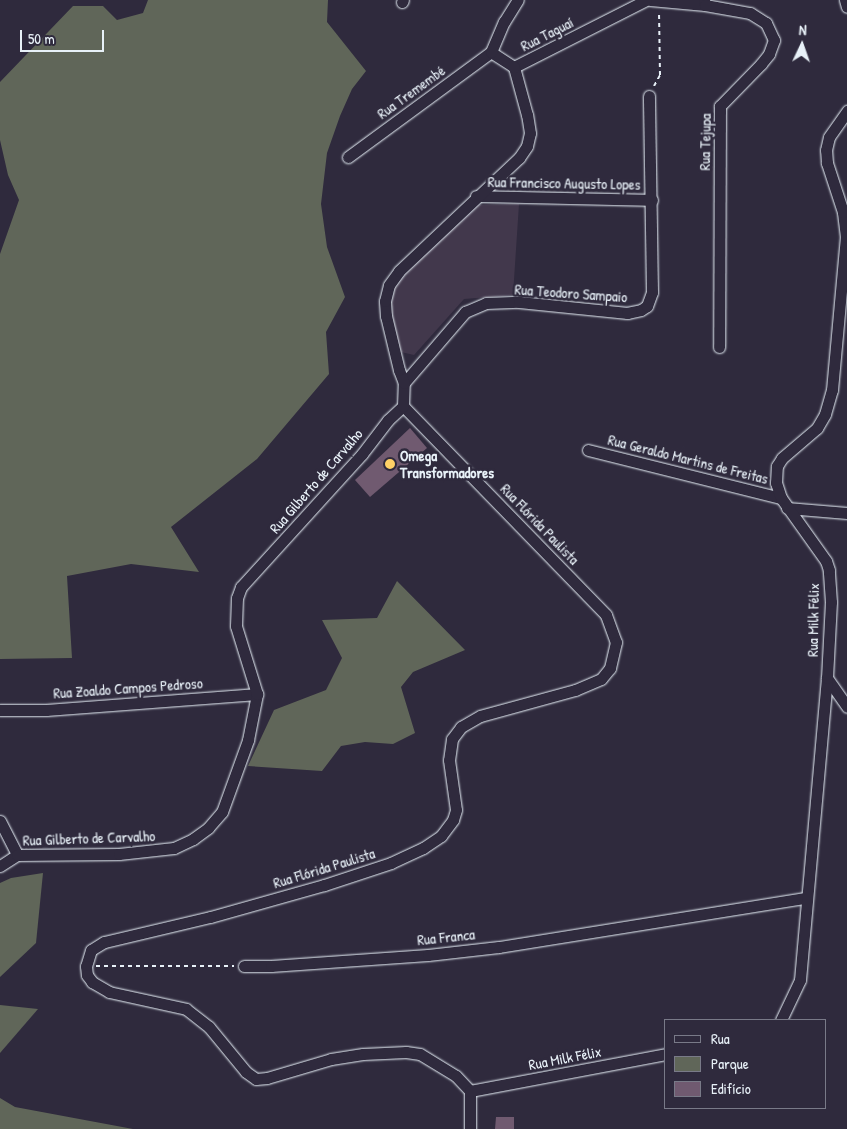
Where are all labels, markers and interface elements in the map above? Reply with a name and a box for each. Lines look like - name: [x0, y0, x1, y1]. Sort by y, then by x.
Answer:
- street label: Rua Taguaí: [518, 13, 576, 55]
- scale bar: [22, 20, 106, 52]
- north arrow: [777, 20, 827, 70]
- text: N: [799, 20, 807, 39]
- text: 50 m: [28, 28, 55, 49]
- street label: Rua Tremembé: [374, 61, 448, 123]
- street label: Rua Tejupa: [696, 113, 714, 171]
- street label: Rua Francisco Augusto Lopes: [488, 173, 640, 193]
- street label: Rua Teodoro Sampaio: [514, 280, 628, 306]
- street label: Rua Gilberto de Carvalho: [266, 425, 366, 537]
- street label: Rua Geraldo Martins de Freitas: [606, 430, 770, 488]
- place label: Omega Transformadores: [400, 446, 494, 481]
- marker: Omega Transformadores: [384, 458, 396, 470]
- street label: Rua Flórida Paulista: [497, 480, 583, 568]
- street label: Rua Milk Félix: [803, 583, 823, 657]
- street label: Rua Zoaldo Campos Pedroso: [53, 674, 203, 702]
- street label: Rua Gilberto de Carvalho: [22, 827, 156, 849]
- street label: Rua Flórida Paulista: [271, 844, 377, 892]
- street label: Rua Franca: [416, 925, 476, 949]
- legend: [664, 1019, 827, 1109]
- text: Rua: [711, 1028, 730, 1049]
- street label: Rua Milk Félix: [527, 1042, 603, 1074]
- text: Parque: [711, 1053, 749, 1074]
- text: Edifício: [711, 1078, 751, 1099]

